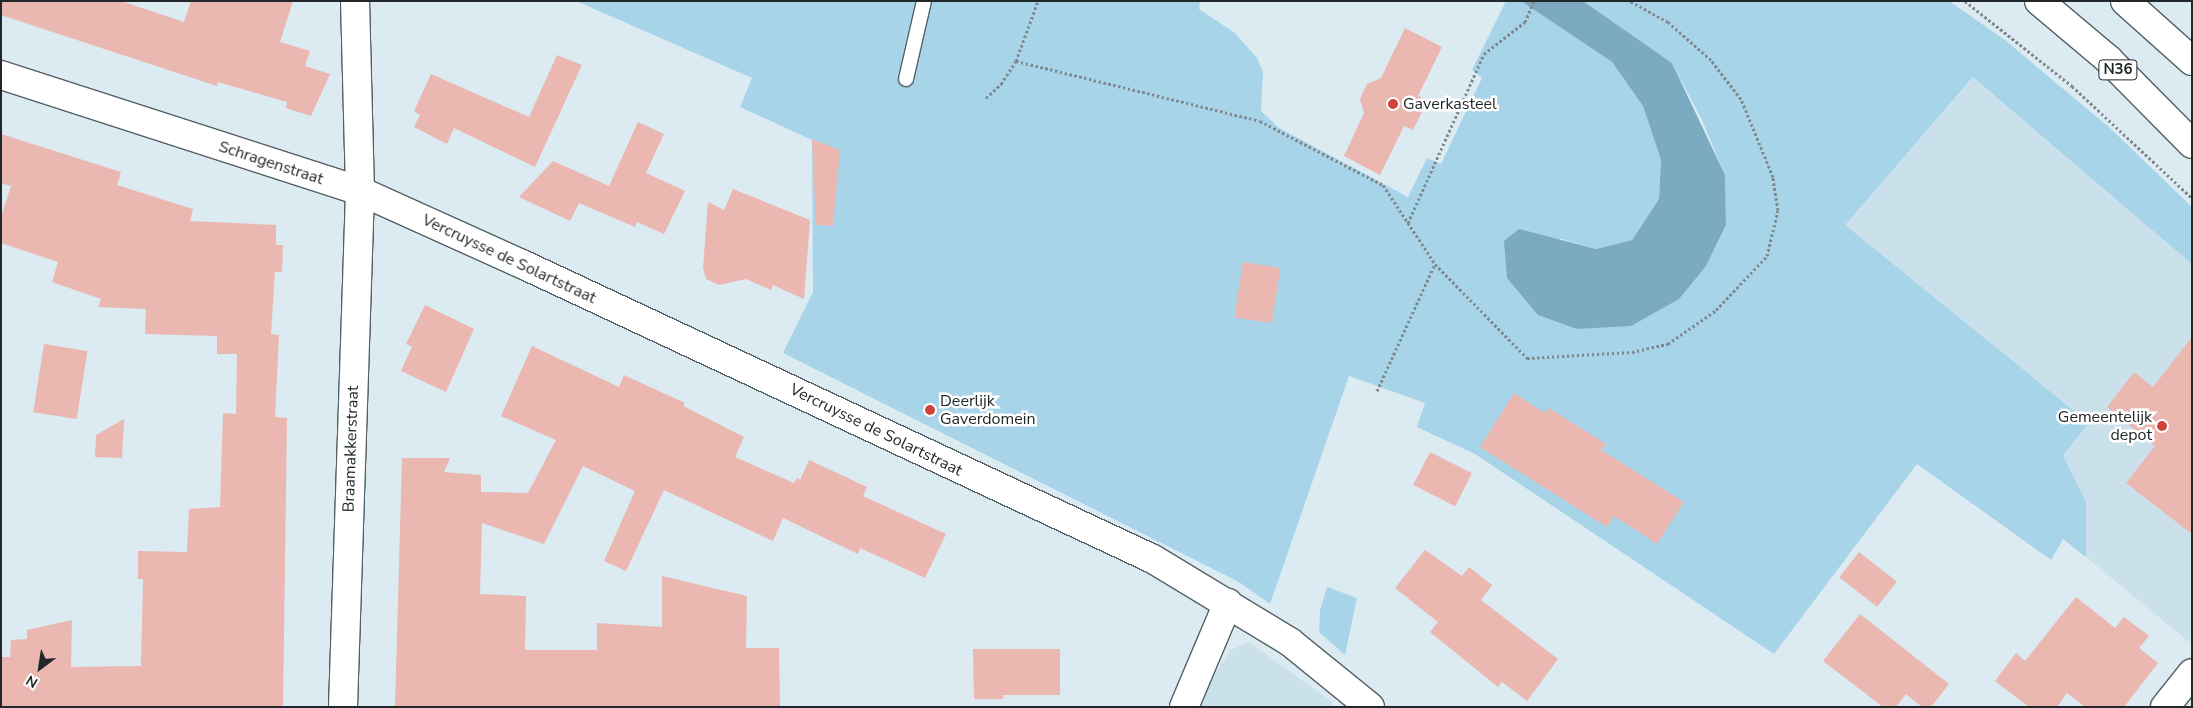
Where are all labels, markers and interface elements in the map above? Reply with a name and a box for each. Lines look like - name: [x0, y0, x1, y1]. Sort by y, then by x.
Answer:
- road number: N36: [2098, 58, 2138, 82]
- place label: Gaverkasteel: [1403, 94, 1497, 114]
- marker: Gaverkasteel: [1387, 98, 1399, 110]
- street label: Schragenstraat: [216, 137, 326, 189]
- street label: Vercruysse de Solartstraat: [419, 210, 599, 308]
- street label: Vercruysse de Solartstraat: [787, 380, 965, 480]
- street label: Braamakkerstraat: [339, 385, 363, 513]
- place label: Deerlijk Gaverdomein: [940, 391, 1036, 429]
- marker: Deerlijk Gaverdomein: [924, 404, 936, 416]
- place label: Gemeentelijk depot: [2058, 407, 2152, 445]
- marker: Gemeentelijk depot: [2156, 420, 2168, 432]
- north arrow: [15, 643, 65, 693]
- text: N: [23, 670, 41, 692]

